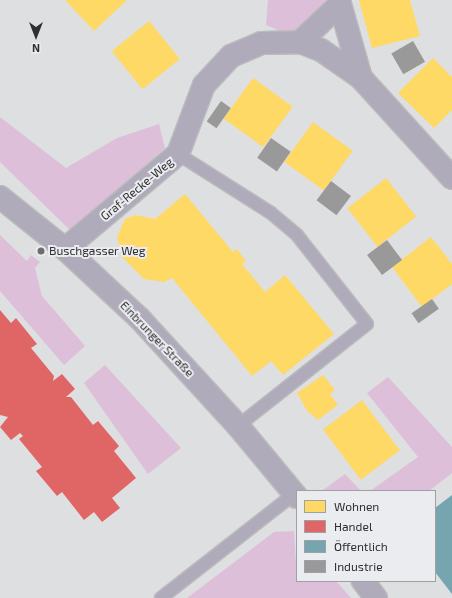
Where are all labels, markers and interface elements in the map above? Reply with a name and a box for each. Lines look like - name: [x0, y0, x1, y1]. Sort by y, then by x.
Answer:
- north arrow: [16, 16, 56, 56]
- text: N: [32, 42, 40, 55]
- street label: Graf-Recke-Weg: [98, 155, 176, 223]
- place label: Buschgasser Weg: [49, 244, 146, 258]
- marker: Buschgasser Weg: [36, 246, 46, 256]
- street label: Einbrunger Straße: [117, 298, 197, 380]
- legend: [296, 490, 436, 582]
- text: Wohnen: [334, 499, 379, 513]
- text: Handel: [334, 519, 372, 533]
- text: Öffentlich: [334, 539, 388, 553]
- text: Industrie: [334, 559, 383, 573]

